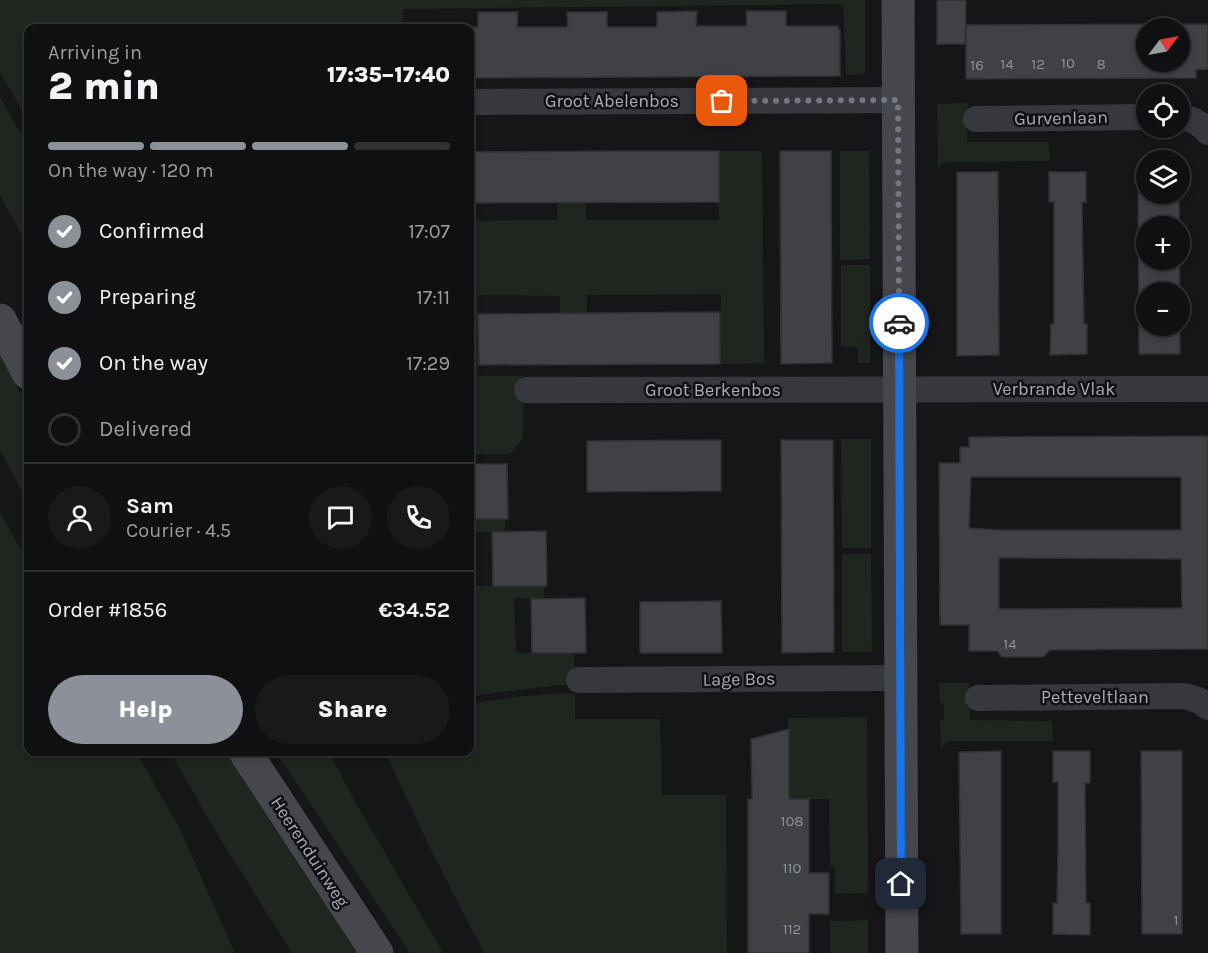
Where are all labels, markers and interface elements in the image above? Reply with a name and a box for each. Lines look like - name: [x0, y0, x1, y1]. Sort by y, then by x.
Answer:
- north arrow: [1136, 18, 1190, 72]
- map controls: [1136, 18, 1190, 336]
- text: Arriving in: [48, 41, 142, 64]
- house number: 10: [1061, 54, 1075, 72]
- house number: 14: [1000, 55, 1014, 73]
- house number: 12: [1031, 55, 1045, 73]
- house number: 8: [1096, 55, 1106, 73]
- house number: 16: [970, 56, 984, 74]
- text: 17:35–17:40: [327, 62, 450, 88]
- text: 2 min: [48, 63, 160, 109]
- pin: [696, 75, 747, 126]
- icon: bag: [705, 84, 738, 117]
- button: locate: [1136, 84, 1190, 138]
- street label: Groot Abelenbos: [545, 90, 679, 112]
- street label: Gurvenlaan: [1014, 106, 1108, 130]
- button: layers: [1136, 150, 1190, 204]
- text: On the way · 120 m: [48, 159, 214, 182]
- icon: check: [48, 215, 81, 248]
- button: +: [1136, 216, 1190, 270]
- text: Confirmed: [99, 218, 205, 244]
- text: 17:07: [408, 220, 450, 243]
- icon: check: [48, 281, 81, 314]
- button: −: [1136, 282, 1190, 336]
- text: Preparing: [99, 284, 196, 310]
- text: 17:11: [416, 286, 450, 309]
- courier: [869, 293, 929, 353]
- icon: car: [883, 307, 916, 340]
- icon: check: [48, 347, 81, 380]
- text: On the way: [99, 350, 208, 376]
- text: 17:29: [406, 352, 450, 375]
- street label: Verbrande Vlak: [993, 378, 1115, 400]
- street label: Groot Berkenbos: [645, 379, 781, 401]
- text: Delivered: [99, 416, 192, 442]
- button: person: [48, 486, 111, 549]
- button: chat: [309, 486, 372, 549]
- button: phone: [387, 486, 450, 549]
- text: Sam: [126, 493, 174, 519]
- text: Courier · 4.5: [126, 519, 231, 542]
- text: Order #1856: [48, 597, 167, 623]
- text: €34.52: [378, 597, 450, 623]
- house number: 14: [1003, 635, 1017, 653]
- street label: Lage Bos: [703, 667, 775, 691]
- button: Help: [48, 675, 243, 744]
- button: Share: [255, 675, 450, 744]
- street label: Petteveltlaan: [1041, 686, 1149, 708]
- street label: Heerenduinweg: [266, 793, 354, 911]
- house number: 108: [780, 812, 804, 830]
- pin: [875, 858, 926, 909]
- house number: 110: [783, 859, 802, 877]
- icon: home: [884, 867, 917, 900]
- house number: 1: [1174, 911, 1178, 929]
- house number: 112: [783, 920, 801, 938]

